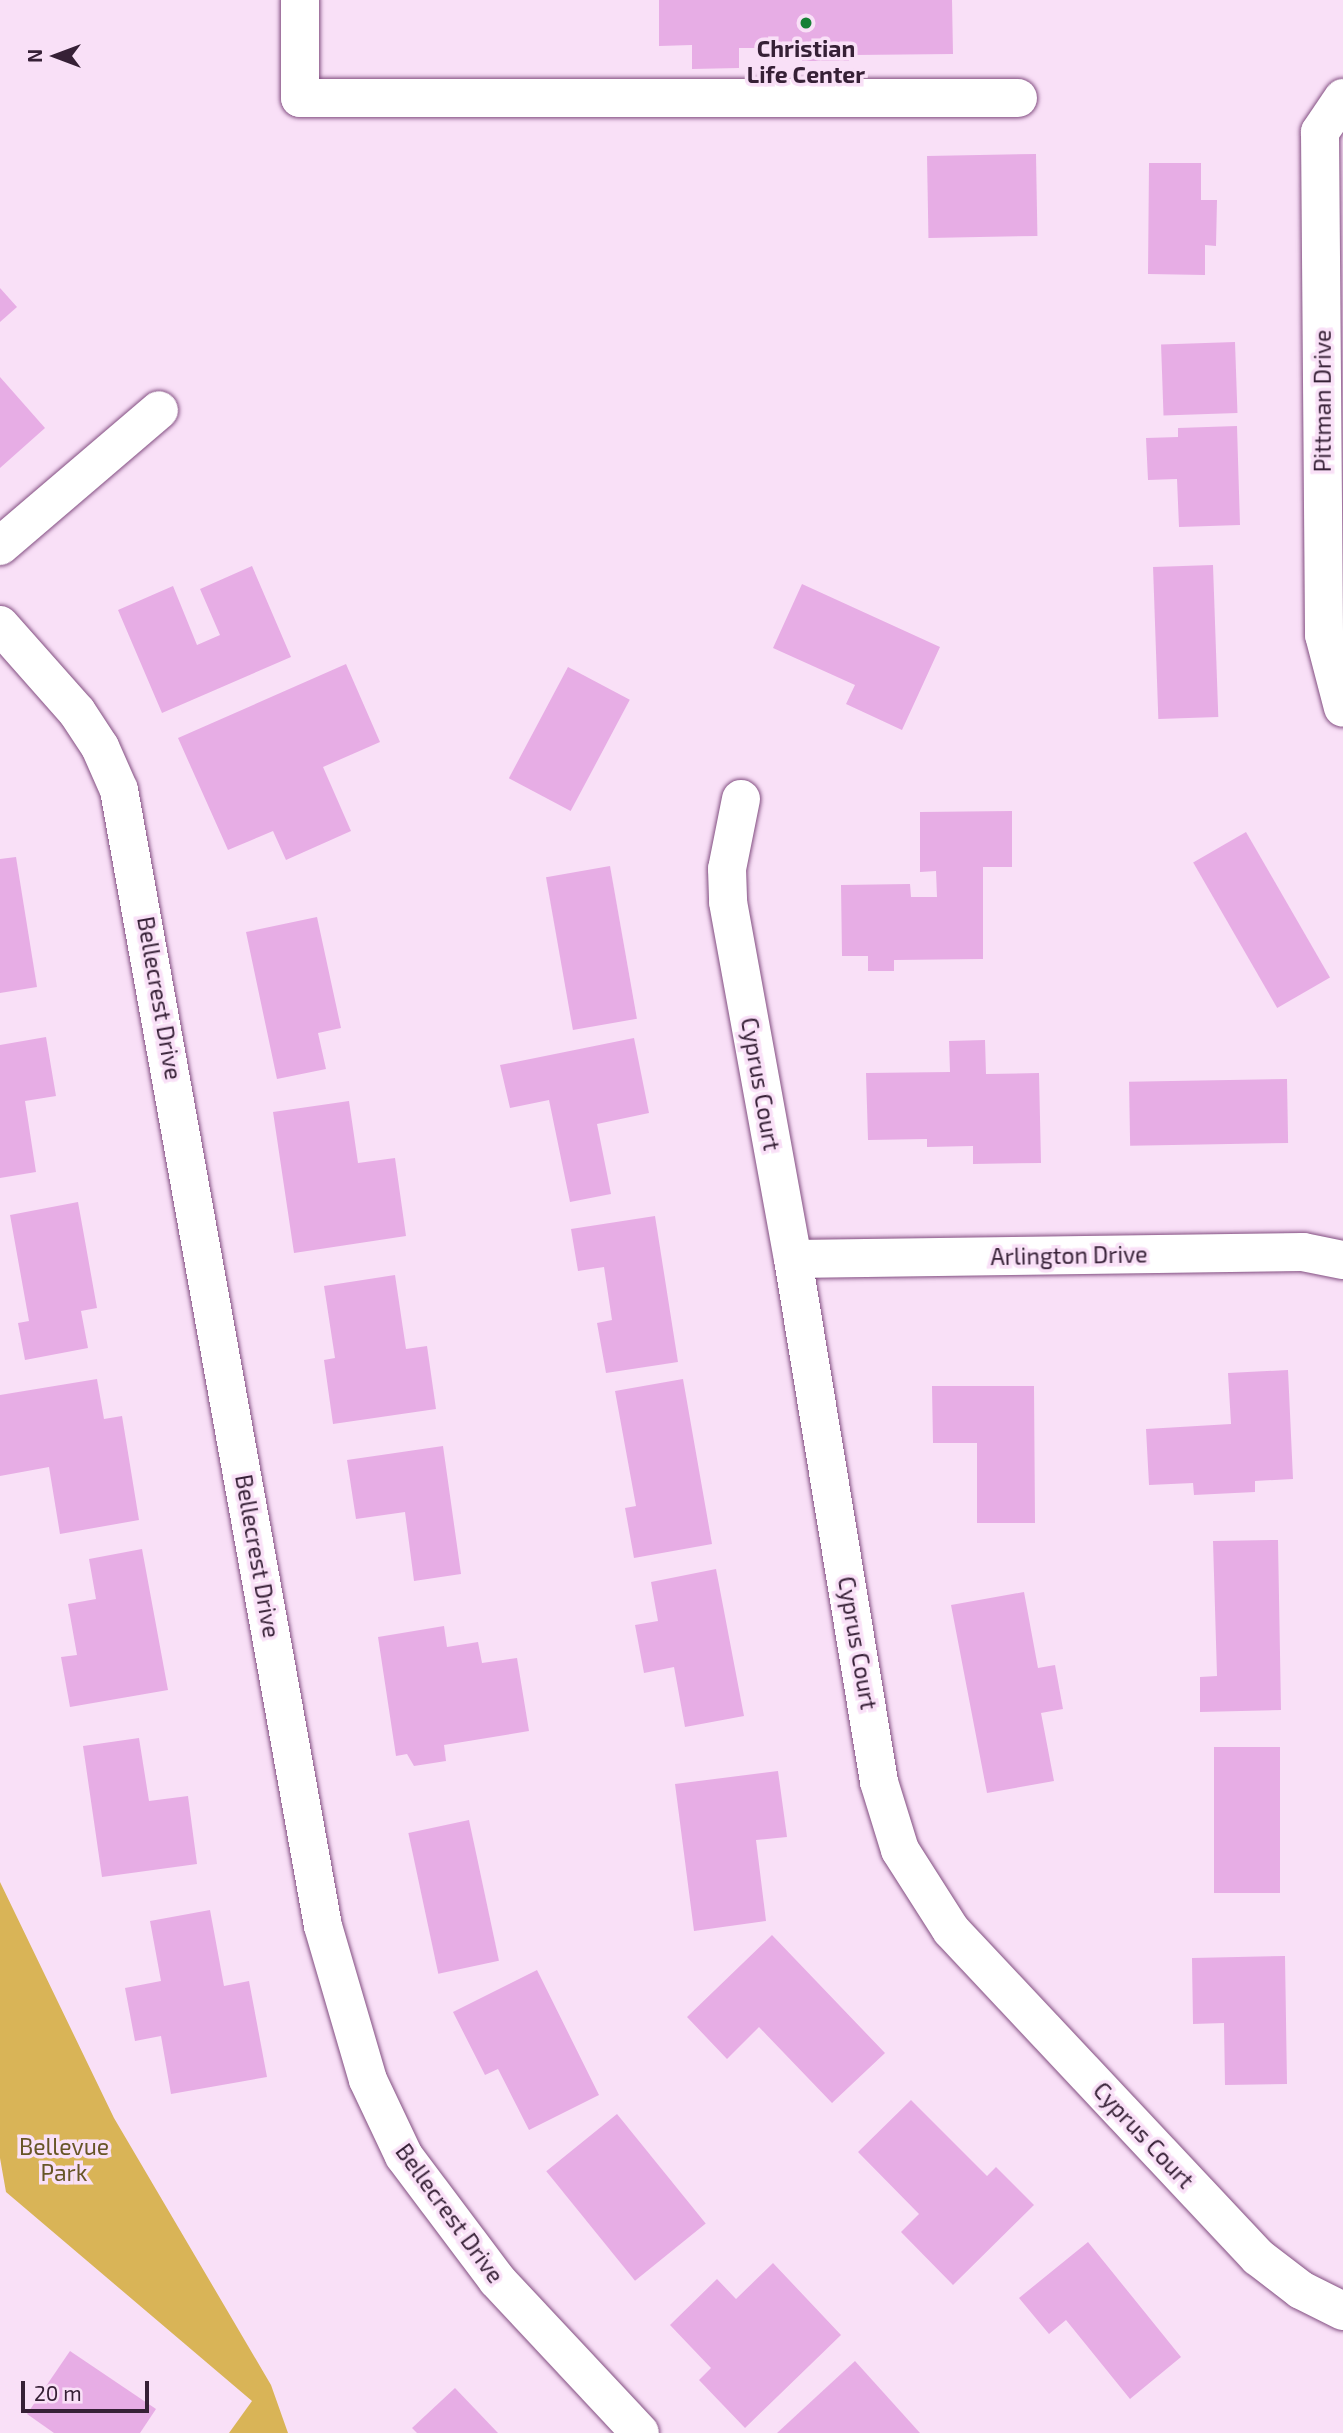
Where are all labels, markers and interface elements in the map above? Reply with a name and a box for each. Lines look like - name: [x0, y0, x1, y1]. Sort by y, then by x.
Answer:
- marker: Christian Life Center: [798, 15, 814, 31]
- north arrow: [21, 21, 91, 91]
- place label: Christian Life Center: [747, 34, 865, 88]
- text: N: [23, 49, 46, 63]
- street label: Pittman Drive: [1308, 330, 1336, 472]
- street label: Bellecrest Drive: [132, 914, 188, 1082]
- street label: Cyprus Court: [736, 1015, 786, 1153]
- street label: Arlington Drive: [990, 1240, 1148, 1270]
- street label: Bellecrest Drive: [230, 1472, 286, 1640]
- street label: Cyprus Court: [833, 1574, 883, 1712]
- street label: Cyprus Court: [1088, 2076, 1200, 2194]
- park label: Bellevue Park: [19, 2132, 109, 2186]
- street label: Bellecrest Drive: [390, 2138, 510, 2288]
- scale bar: [24, 2366, 152, 2410]
- text: 20 m: [34, 2380, 82, 2405]

